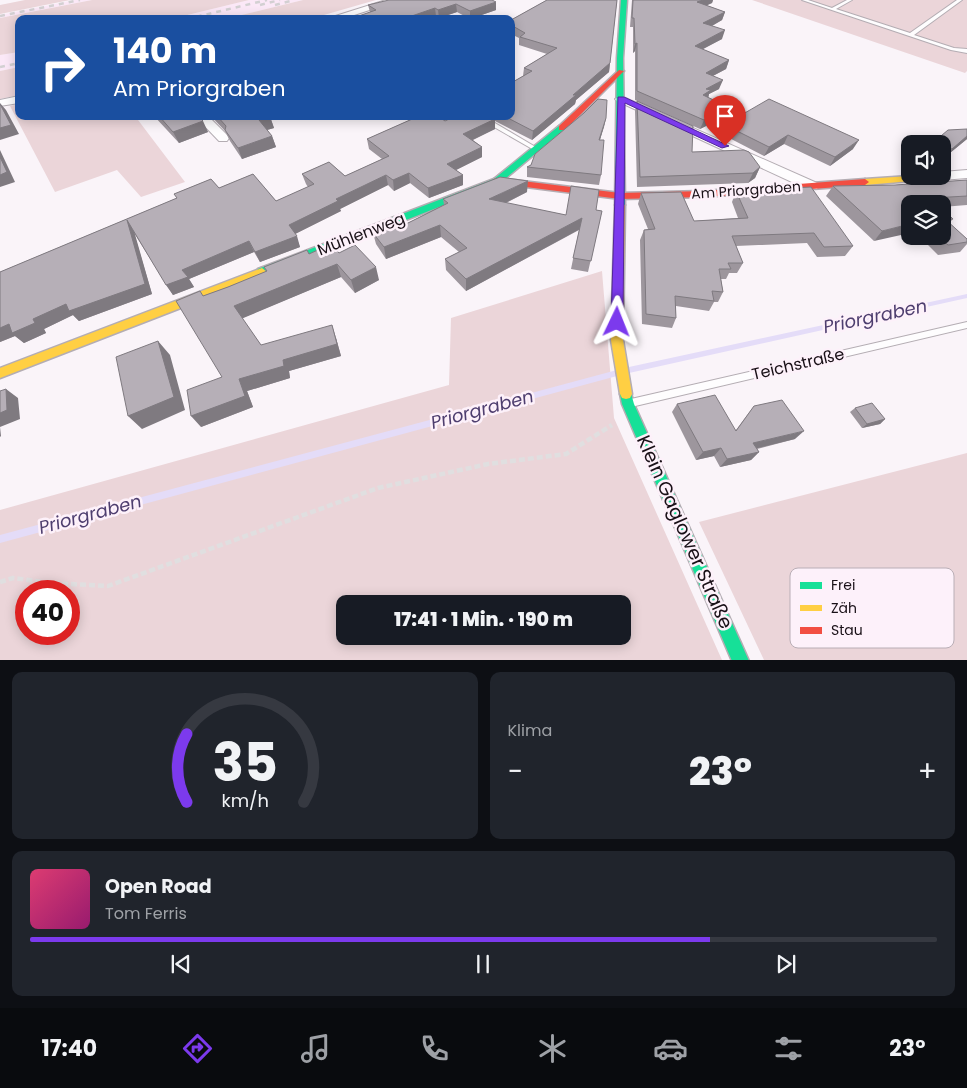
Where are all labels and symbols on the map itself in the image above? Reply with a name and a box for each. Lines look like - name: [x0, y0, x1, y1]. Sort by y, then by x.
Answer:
- pin: [704, 95, 746, 146]
- street label: Am Priorgraben: [691, 176, 801, 204]
- street label: Mühlenweg: [314, 207, 408, 261]
- water label: Priorgraben: [821, 293, 929, 339]
- position arrow: [590, 295, 642, 347]
- street label: Teichstraße: [749, 342, 847, 386]
- water label: Priorgraben: [428, 383, 536, 435]
- street label: Klein Gaglower Straße: [630, 431, 740, 633]
- water label: Priorgraben: [36, 488, 144, 540]
- legend: [790, 568, 954, 648]
- text: Frei: [831, 575, 855, 595]
- speed limit sign: 40: [15, 580, 80, 645]
- text: Zäh: [831, 598, 857, 618]
- text: Stau: [831, 620, 863, 640]

